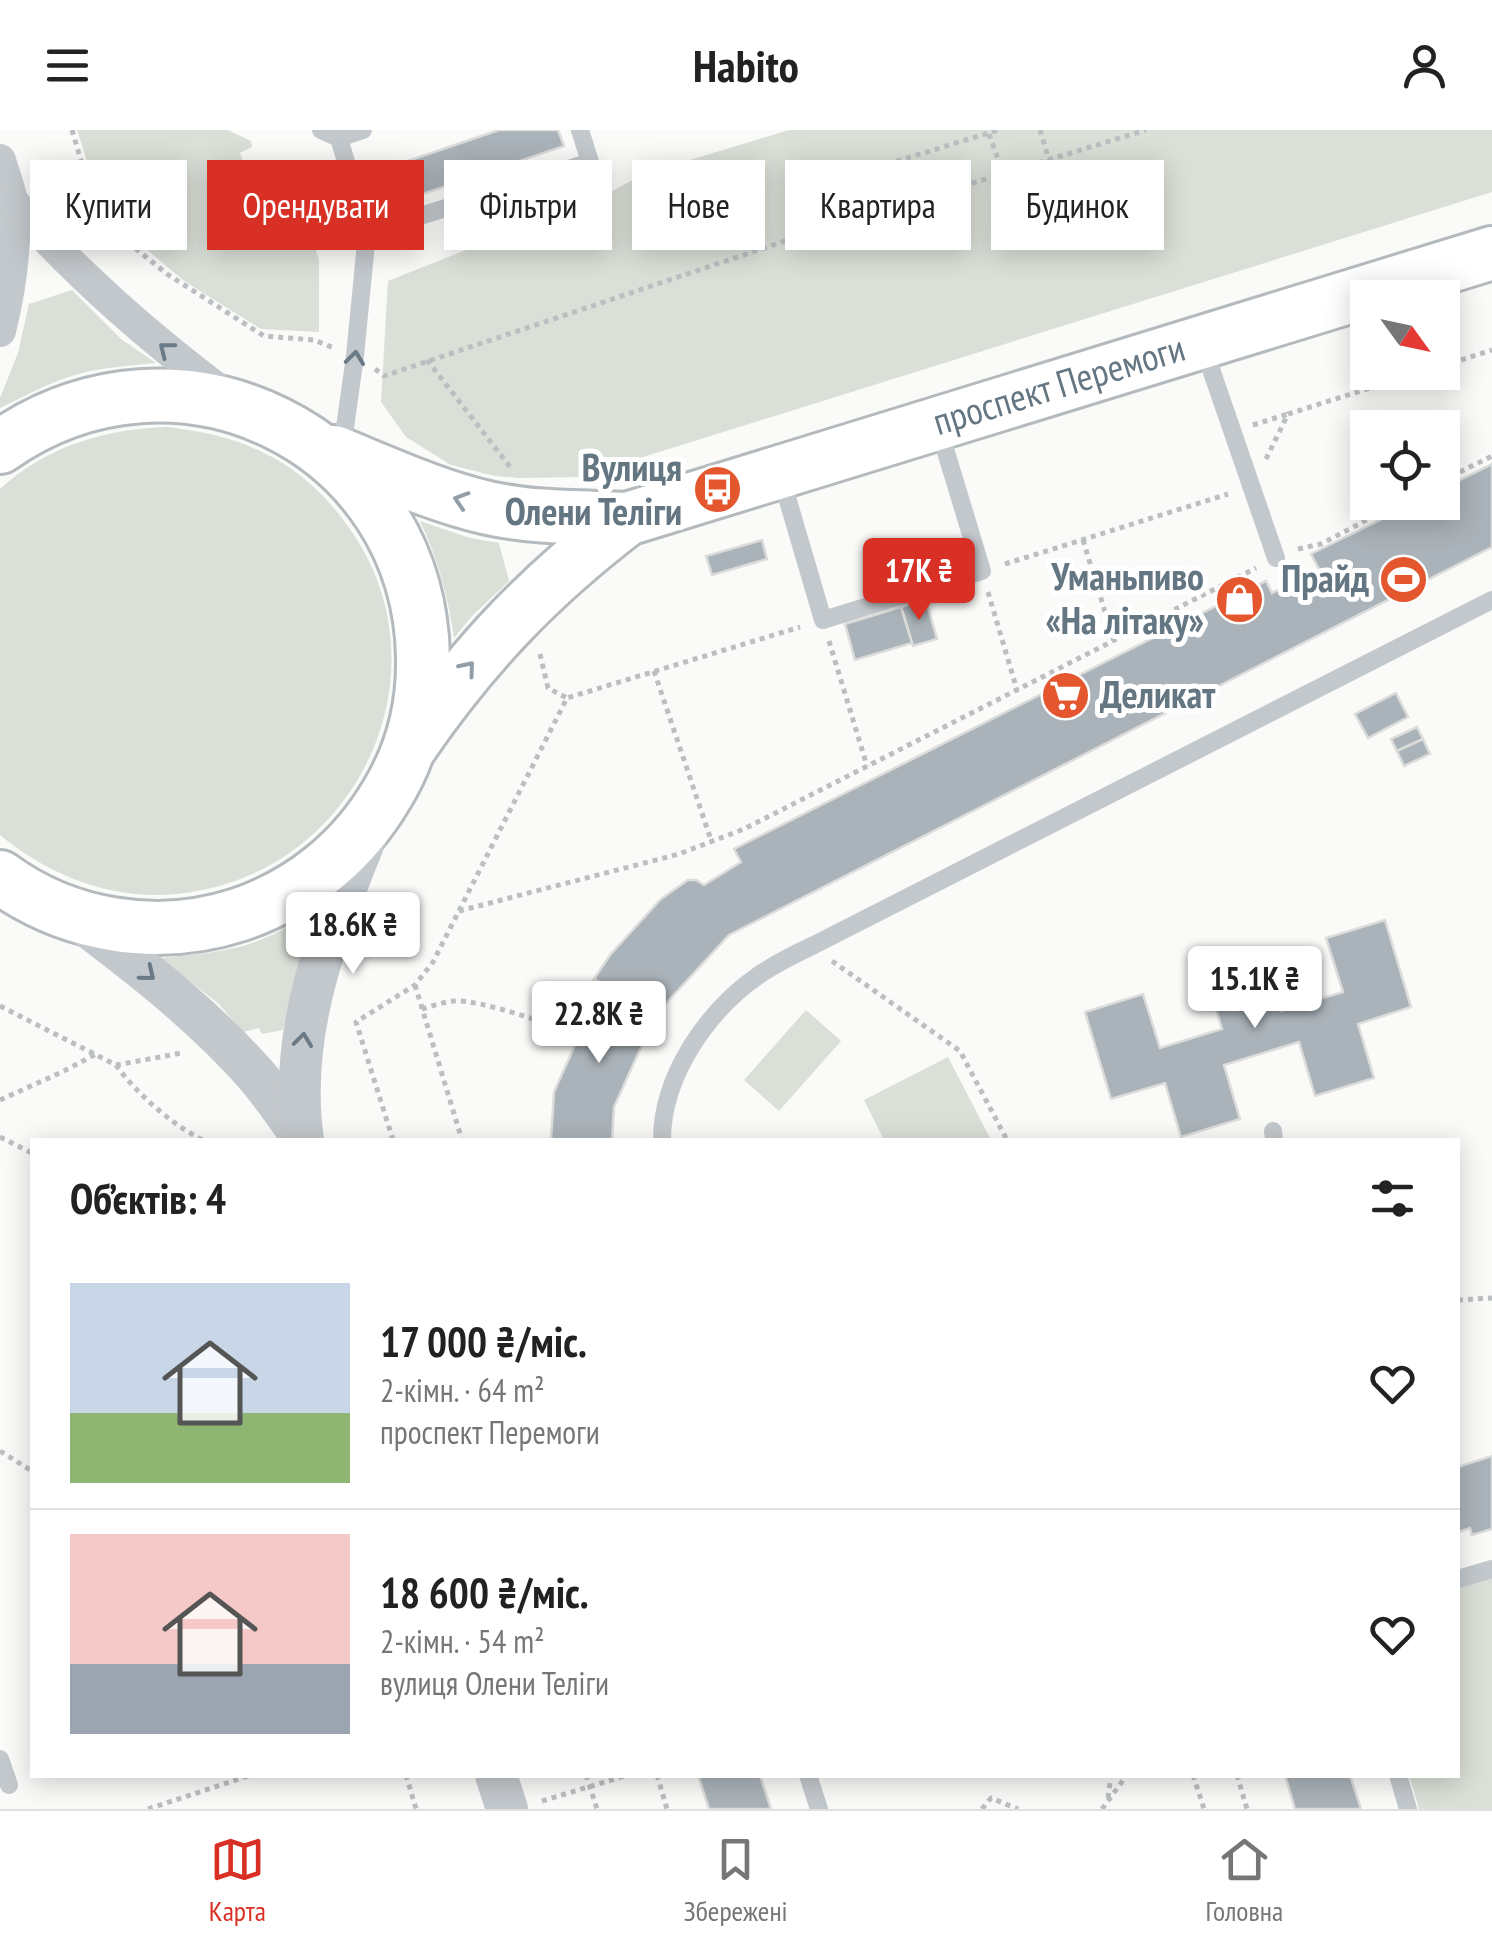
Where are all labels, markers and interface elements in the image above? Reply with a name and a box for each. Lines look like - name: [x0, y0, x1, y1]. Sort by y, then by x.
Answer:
- text: Habito: [693, 36, 799, 94]
- icon: menu: [40, 38, 95, 93]
- icon: person: [1397, 38, 1452, 93]
- chip: Купити: [30, 160, 187, 250]
- chip: Орендувати: [207, 160, 424, 250]
- chip: Фільтри: [444, 160, 612, 250]
- chip: Нове: [632, 160, 765, 250]
- chip: Квартира: [785, 160, 971, 250]
- chip: Будинок: [991, 160, 1164, 250]
- north arrow: [1350, 280, 1460, 390]
- map controls: [1350, 280, 1460, 520]
- street label: проспект Перемоги: [927, 322, 1190, 445]
- one-way arrow: [159, 343, 177, 361]
- one-way arrow: [344, 350, 365, 366]
- button: locate: [1350, 410, 1460, 520]
- place label: Вулиця Олени Теліги: [505, 442, 682, 535]
- bus stop icon: Вулиця Олени Теліги: [691, 464, 743, 516]
- one-way arrow: [454, 491, 471, 511]
- pin: 17K ₴: [849, 538, 989, 623]
- text: 17K ₴: [885, 549, 953, 591]
- place label: Уманьпиво «На літаку»: [1045, 551, 1204, 644]
- place label: Прайд: [1281, 553, 1369, 602]
- sports icon: Прайд: [1378, 553, 1430, 605]
- shop icon: Уманьпиво «На літаку»: [1213, 573, 1265, 625]
- one-way arrow: [456, 662, 474, 680]
- supermarket icon: Деликат: [1039, 669, 1091, 721]
- place label: Деликат: [1100, 669, 1216, 718]
- pin: 18.6K ₴: [261, 892, 445, 977]
- text: 18.6K ₴: [308, 903, 398, 945]
- pin: 15.1K ₴: [1163, 946, 1347, 1031]
- text: 15.1K ₴: [1210, 957, 1300, 999]
- one-way arrow: [137, 962, 155, 980]
- pin: 22.8K ₴: [507, 981, 691, 1066]
- text: 22.8K ₴: [554, 992, 644, 1034]
- one-way arrow: [292, 1031, 313, 1047]
- text: Об’єктів: 4: [70, 1171, 226, 1226]
- icon: filters: [1365, 1171, 1420, 1226]
- text: 17 000 ₴/міс.: [380, 1314, 587, 1369]
- icon: home: [150, 1323, 270, 1443]
- icon: heart: [1365, 1356, 1420, 1411]
- text: 2-кімн. · 64 m²: [380, 1369, 545, 1411]
- text: проспект Перемоги: [380, 1411, 600, 1453]
- text: 18 600 ₴/міс.: [380, 1565, 589, 1620]
- icon: home: [150, 1574, 270, 1694]
- icon: heart: [1365, 1607, 1420, 1662]
- text: 2-кімн. · 54 m²: [380, 1620, 545, 1662]
- text: вулиця Олени Теліги: [380, 1662, 609, 1704]
- tab: Карта: [209, 1832, 266, 1929]
- tab: Збережені: [684, 1832, 788, 1929]
- tab: Головна: [1205, 1832, 1283, 1929]

